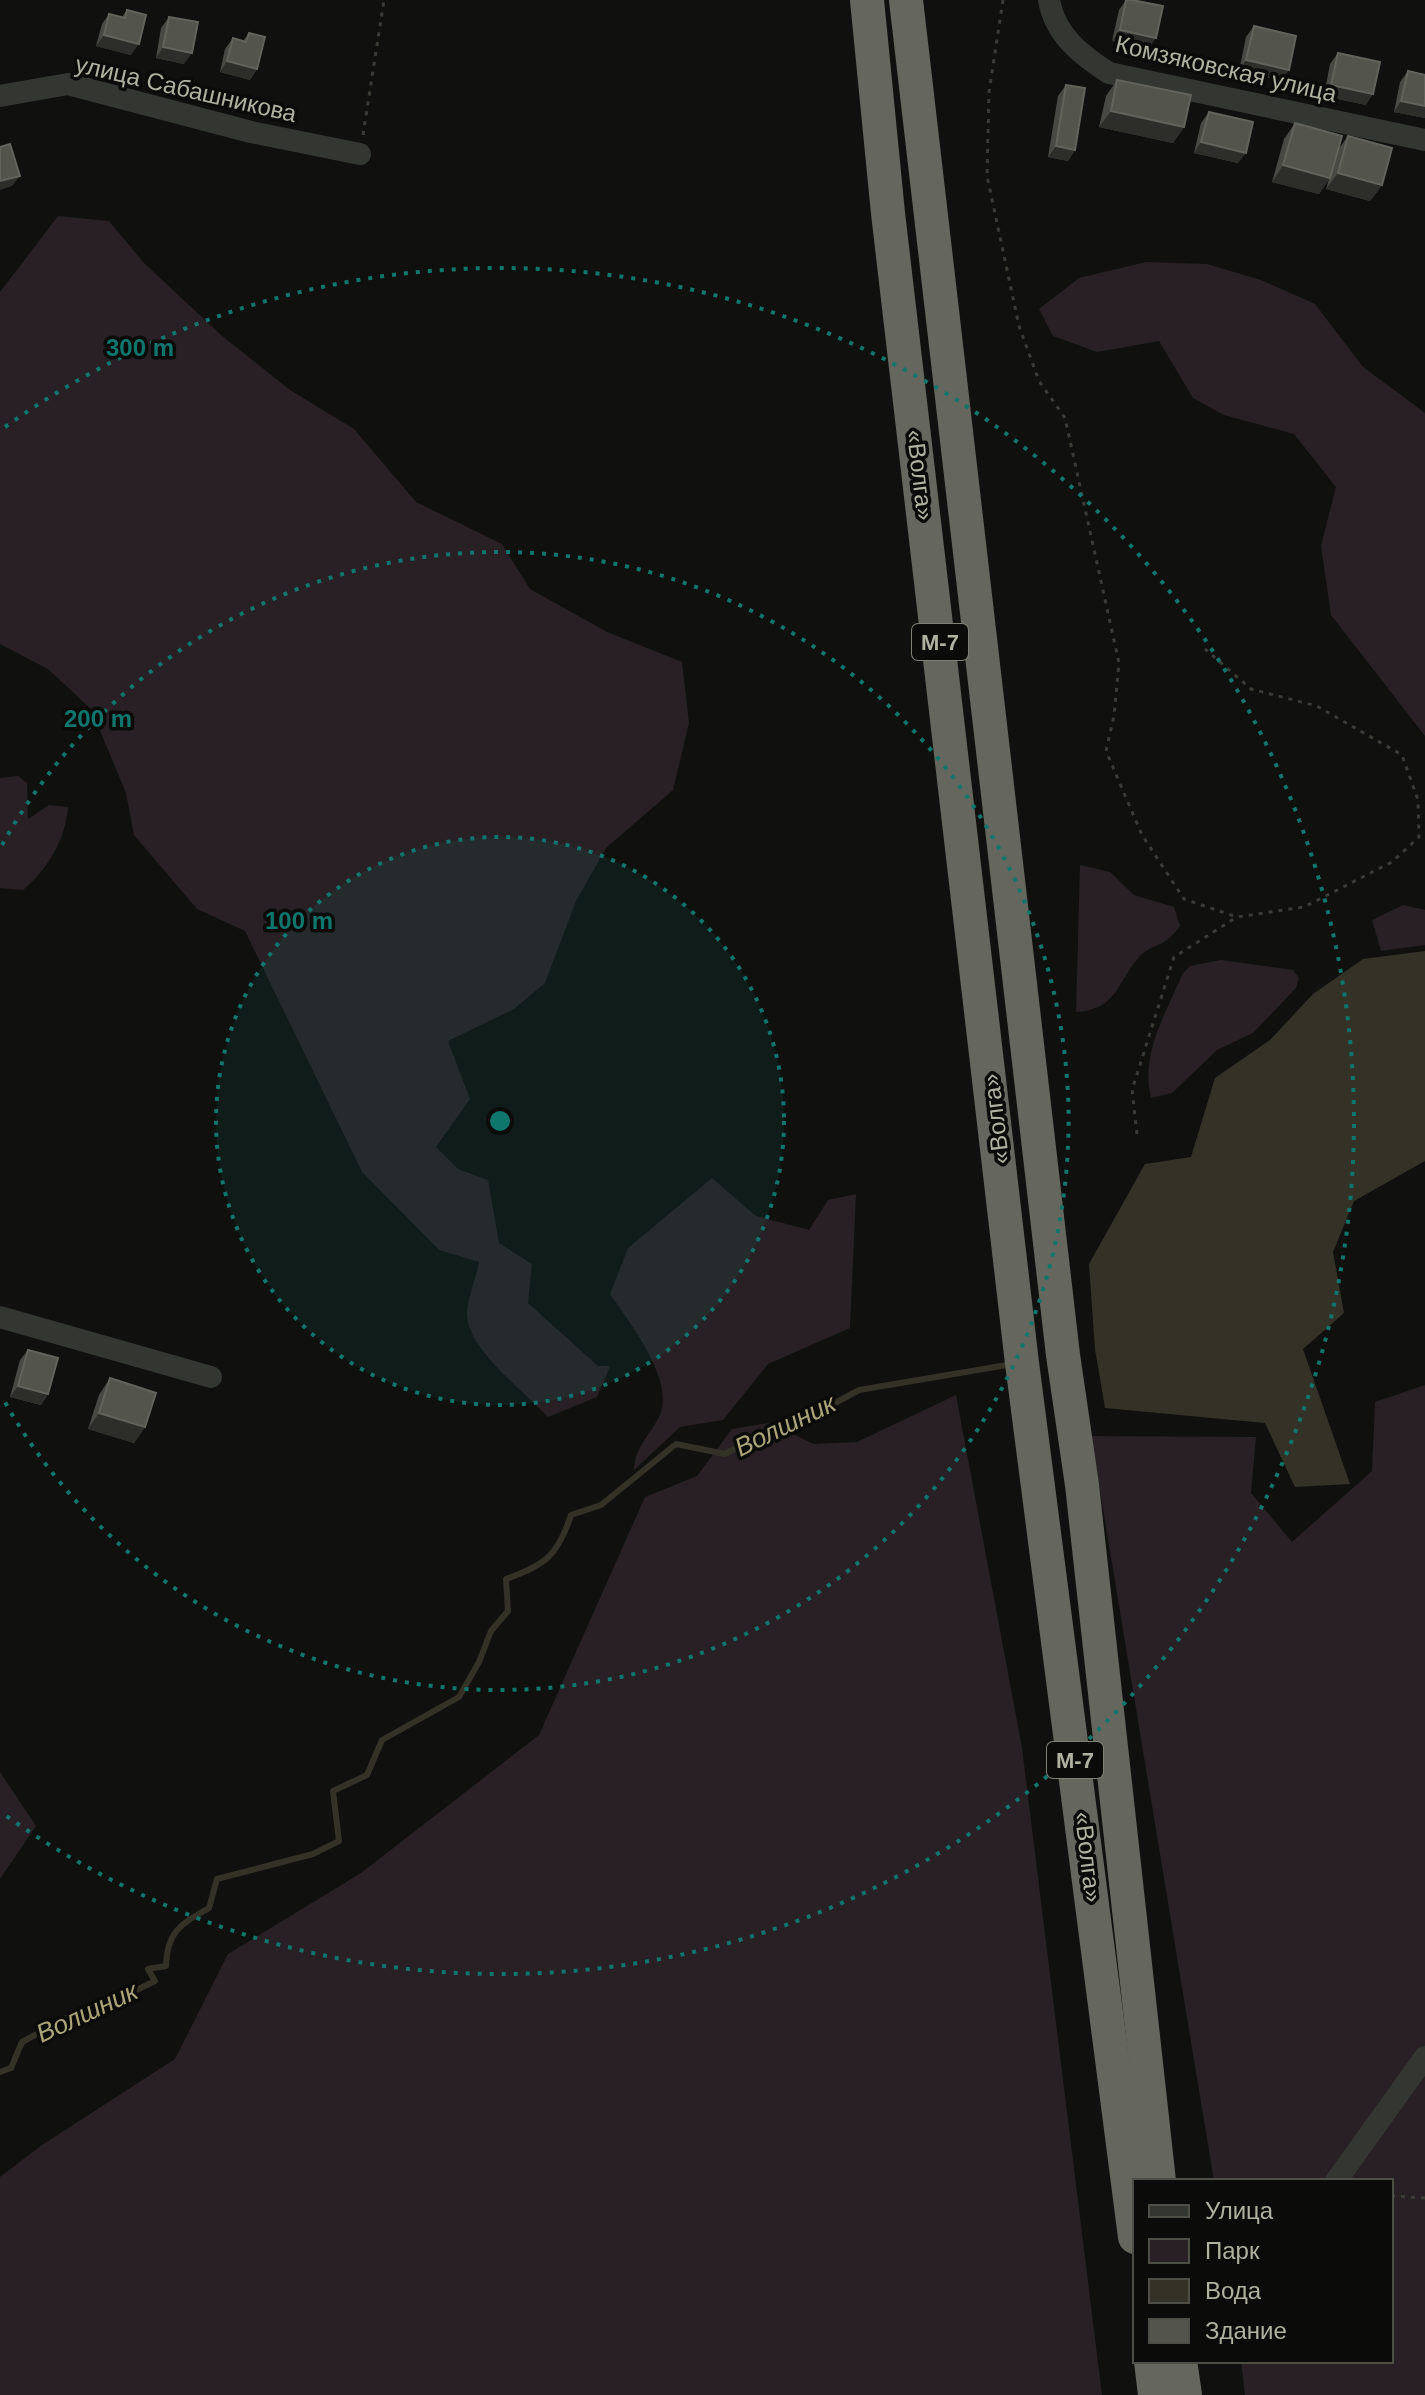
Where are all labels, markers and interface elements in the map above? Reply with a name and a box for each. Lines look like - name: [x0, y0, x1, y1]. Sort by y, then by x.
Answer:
- street label: Комзяковская улица: [1113, 30, 1340, 107]
- street label: улица Сабашникова: [73, 50, 300, 127]
- text: 300 m: [106, 334, 174, 361]
- street label: «Волга»: [902, 428, 939, 522]
- road number: М-7: [912, 624, 968, 660]
- text: 200 m: [64, 705, 132, 732]
- text: 100 m: [265, 907, 333, 934]
- street label: «Волга»: [977, 1072, 1014, 1166]
- centre of rings: [486, 1107, 514, 1135]
- water label: Волшник: [730, 1387, 842, 1462]
- road number: М-7: [1047, 1742, 1103, 1778]
- street label: «Волга»: [1070, 1810, 1107, 1904]
- water label: Волшник: [31, 1975, 144, 2049]
- legend: [1133, 2179, 1393, 2363]
- text: Улица: [1205, 2197, 1274, 2224]
- text: Парк: [1205, 2237, 1260, 2264]
- text: Вода: [1205, 2277, 1262, 2304]
- text: Здание: [1205, 2317, 1287, 2344]

